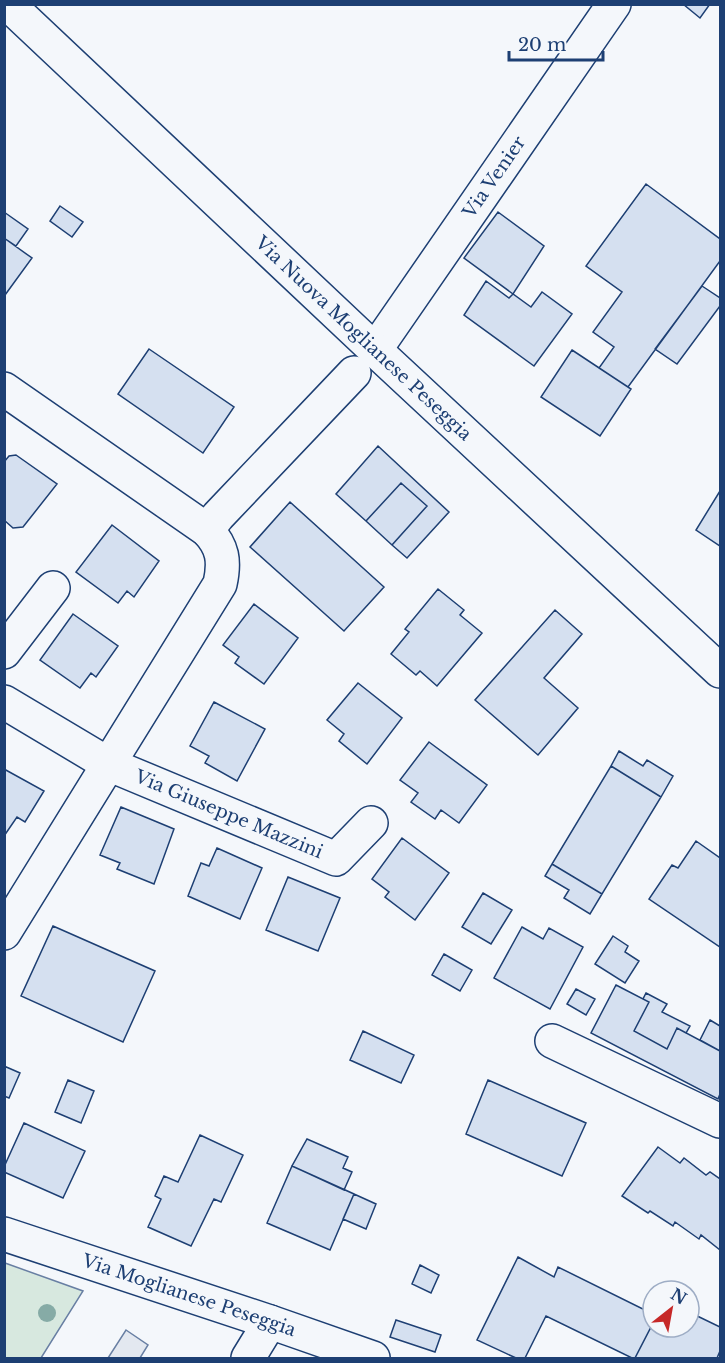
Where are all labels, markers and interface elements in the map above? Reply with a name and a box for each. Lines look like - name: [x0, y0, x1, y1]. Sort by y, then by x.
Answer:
- scale bar: [509, 24, 604, 62]
- text: 20 m: [518, 34, 566, 56]
- street label: Via Venier: [458, 132, 531, 223]
- street label: Via Nuova Moglianese Peseggia: [250, 231, 476, 445]
- street label: Via Giuseppe Mazzini: [131, 765, 326, 863]
- street label: Via Moglianese Peseggia: [79, 1249, 299, 1341]
- north arrow: [641, 1279, 701, 1339]
- text: N: [667, 1284, 690, 1309]

